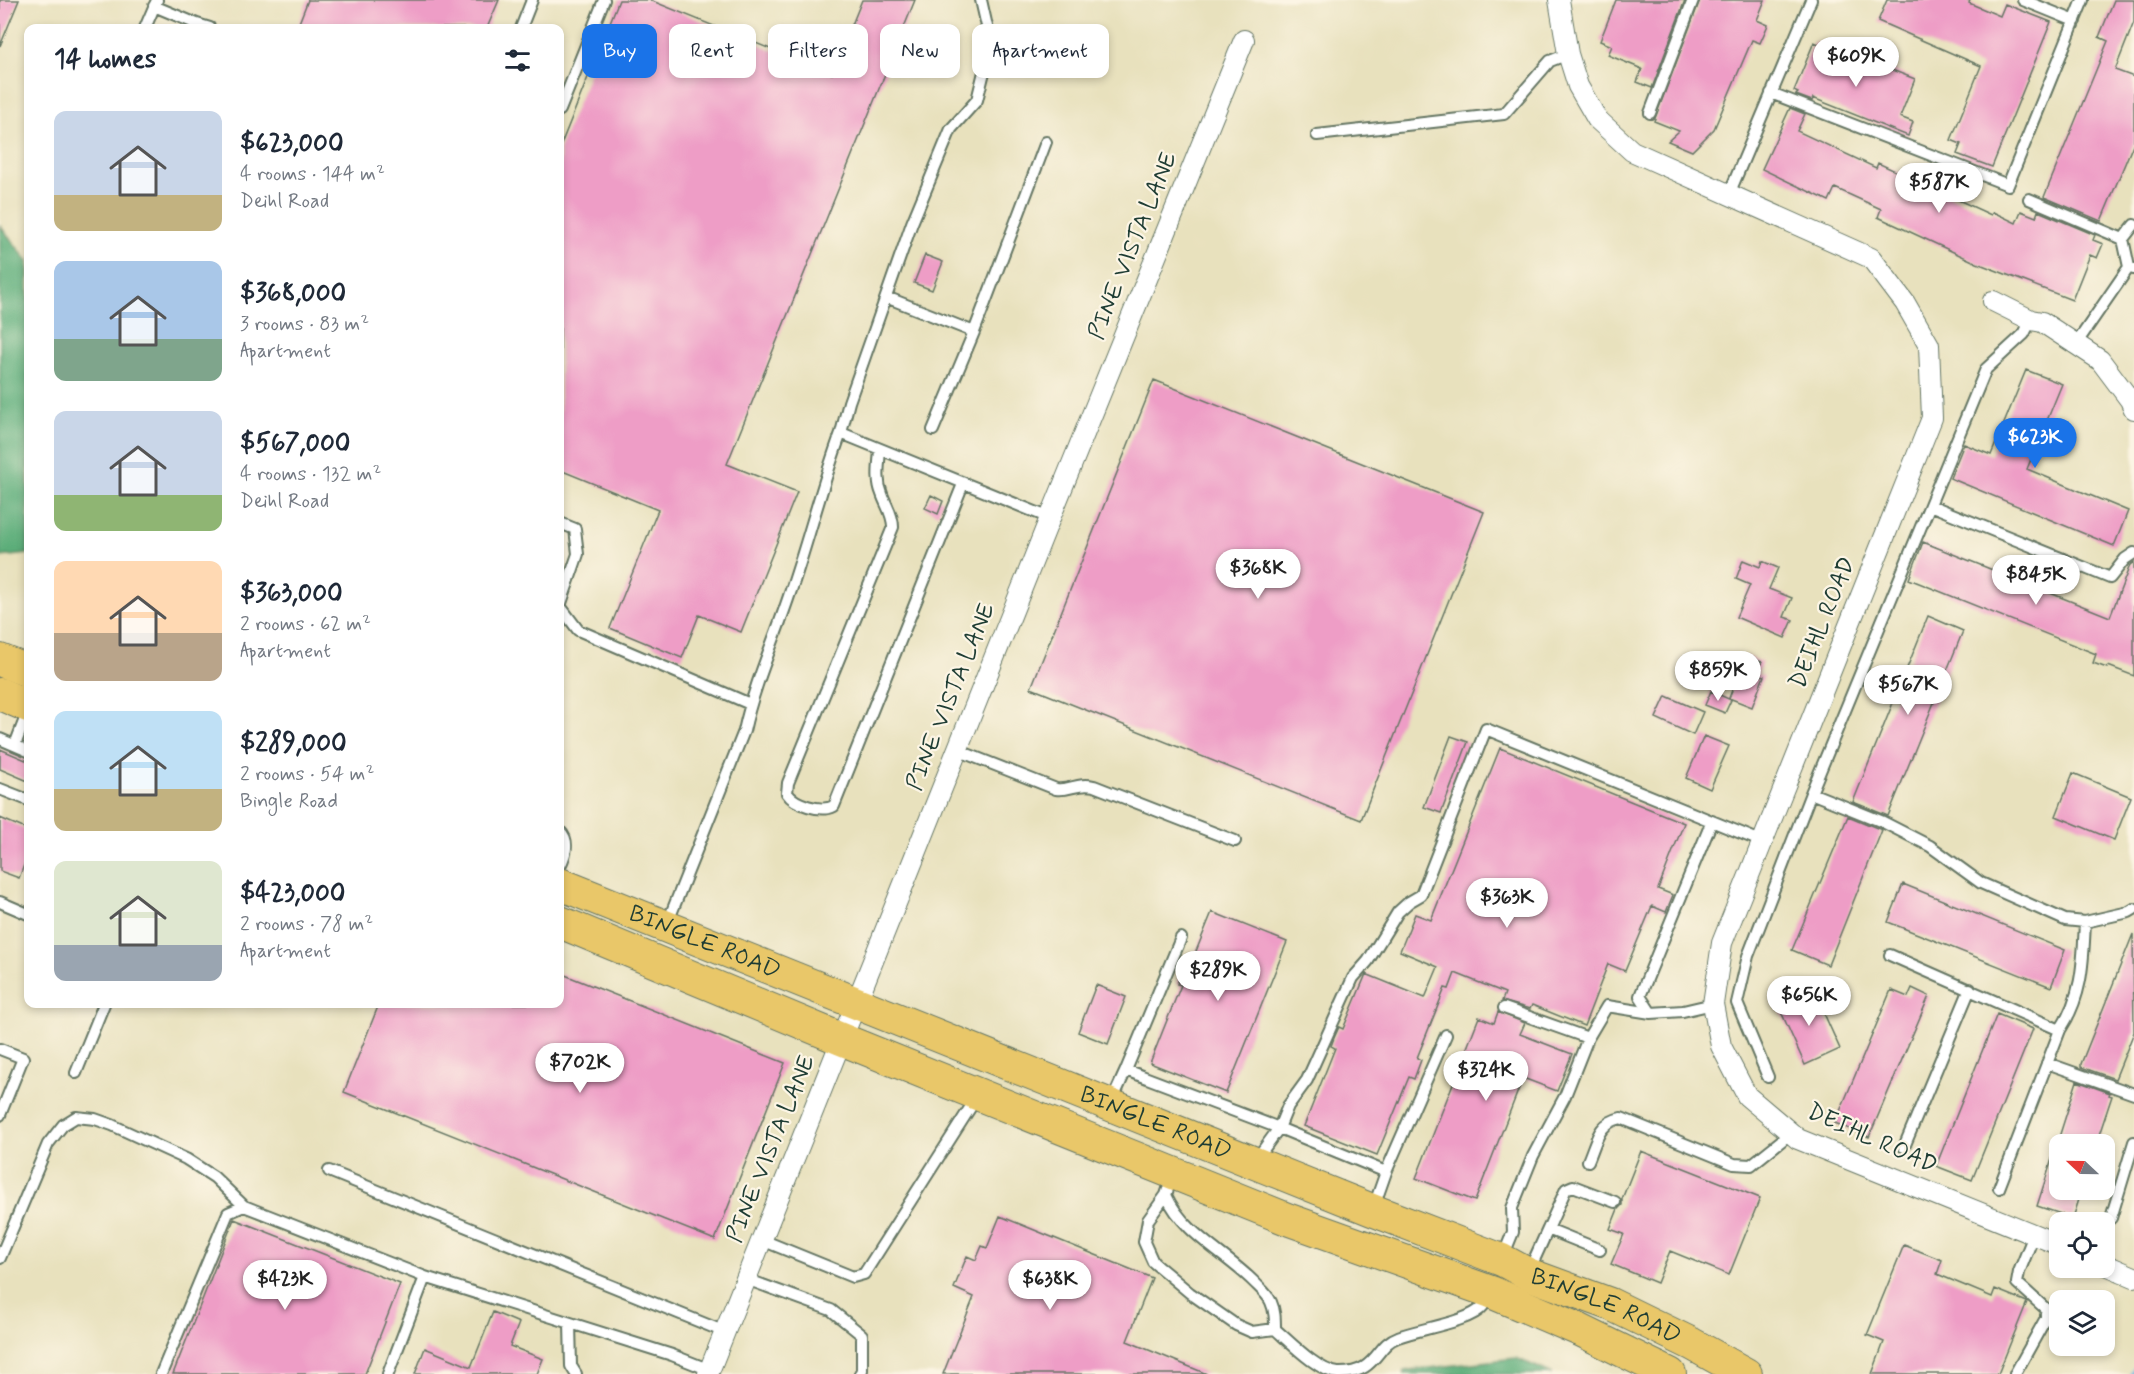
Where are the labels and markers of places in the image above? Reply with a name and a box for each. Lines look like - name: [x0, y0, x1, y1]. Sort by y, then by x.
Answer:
- pin: $609K: [1814, 37, 1898, 88]
- pin: $587K: [1897, 163, 1981, 214]
- pin: $623K: [1993, 418, 2077, 469]
- pin: $368K: [1216, 549, 1300, 600]
- pin: $845K: [1994, 555, 2078, 606]
- pin: $859K: [1676, 651, 1760, 702]
- pin: $567K: [1866, 665, 1950, 716]
- pin: $363K: [1465, 878, 1549, 929]
- pin: $289K: [1176, 951, 1260, 1002]
- pin: $656K: [1767, 976, 1851, 1027]
- pin: $702K: [538, 1043, 622, 1094]
- pin: $324K: [1444, 1051, 1528, 1102]
- pin: $423K: [243, 1260, 327, 1311]
- pin: $638K: [1008, 1260, 1092, 1311]

